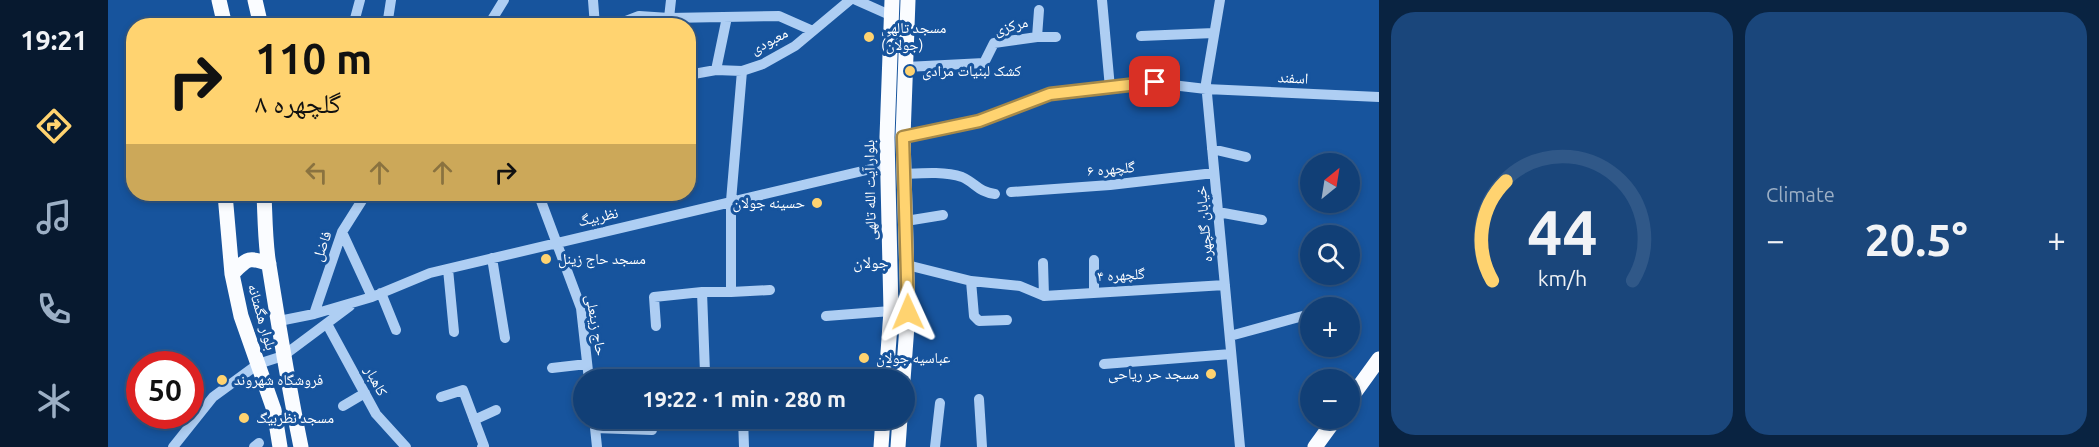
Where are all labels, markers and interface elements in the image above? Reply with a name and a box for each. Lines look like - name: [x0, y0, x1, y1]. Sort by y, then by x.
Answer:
- street label: مرکزی: [992, 13, 1030, 40]
- place label: مسجد تالهی (جولان): [881, 19, 947, 55]
- street label: معبودی: [747, 24, 791, 59]
- text: 19:21: [20, 25, 88, 55]
- marker: مسجد تالهی (جولان): [862, 30, 876, 44]
- text: 110 m: [255, 35, 372, 82]
- icon: right: [156, 42, 234, 120]
- pin: [1129, 56, 1180, 107]
- place label: کشک لبنیات مرادی: [922, 62, 1021, 81]
- marker: کشک لبنیات مرادی: [903, 64, 917, 78]
- icon: arrive: [1138, 65, 1171, 98]
- street label: اسفند: [1277, 68, 1309, 87]
- text: گلچهره ۸: [255, 88, 341, 118]
- icon: directions: [33, 105, 75, 147]
- street label: بلوار آیت الله تالهی: [860, 139, 881, 241]
- north arrow: [1300, 153, 1360, 213]
- map controls: [1300, 153, 1360, 429]
- icon: left: [300, 156, 333, 189]
- icon: ahead: [363, 156, 396, 189]
- icon: ahead: [426, 156, 459, 189]
- icon: right: [489, 156, 522, 189]
- street label: گلچهره ۶: [1086, 158, 1136, 180]
- text: Climate: [1766, 183, 1835, 206]
- street label: خیابان گلچهره: [1192, 184, 1217, 263]
- place label: حسینه جولان: [732, 194, 805, 213]
- icon: music: [33, 196, 75, 238]
- marker: حسینه جولان: [810, 196, 824, 210]
- text: 44: [1527, 197, 1597, 267]
- street label: نظربیگ: [576, 204, 620, 230]
- text: 20.5°: [1864, 214, 1968, 265]
- text: −: [1766, 221, 1785, 258]
- text: +: [2047, 221, 2066, 258]
- button: search: [1300, 225, 1360, 285]
- street label: فاضل: [308, 228, 337, 264]
- place label: مسجد حاج زینل: [558, 250, 646, 269]
- marker: مسجد حاج زینل: [539, 252, 553, 266]
- district label: جولان: [853, 253, 889, 273]
- street label: گلچهره ۴: [1097, 265, 1146, 285]
- text: km/h: [1537, 266, 1587, 290]
- position arrow: [876, 280, 940, 344]
- street label: بلوار هگمتانه: [244, 282, 280, 352]
- icon: phone: [33, 288, 75, 330]
- street label: حاج زینعلی: [581, 293, 610, 358]
- button: +: [1300, 297, 1360, 357]
- place label: عباسیه جولان: [876, 349, 951, 368]
- speed limit sign: 50: [126, 351, 204, 429]
- marker: عباسیه جولان: [857, 351, 871, 365]
- street label: کاهبار: [360, 362, 391, 399]
- place label: مسجد حر ریاحی: [1108, 365, 1199, 384]
- marker: مسجد حر ریاحی: [1204, 367, 1218, 381]
- button: −: [1300, 369, 1360, 429]
- place label: فروشگاه شهروند: [234, 371, 323, 389]
- marker: فروشگاه شهروند: [215, 373, 229, 387]
- icon: climate: [33, 380, 75, 422]
- text: 19:22 · 1 min · 280 m: [642, 386, 846, 411]
- place label: مسجد نظربیگ: [256, 409, 334, 427]
- marker: مسجد نظربیگ: [237, 411, 251, 425]

